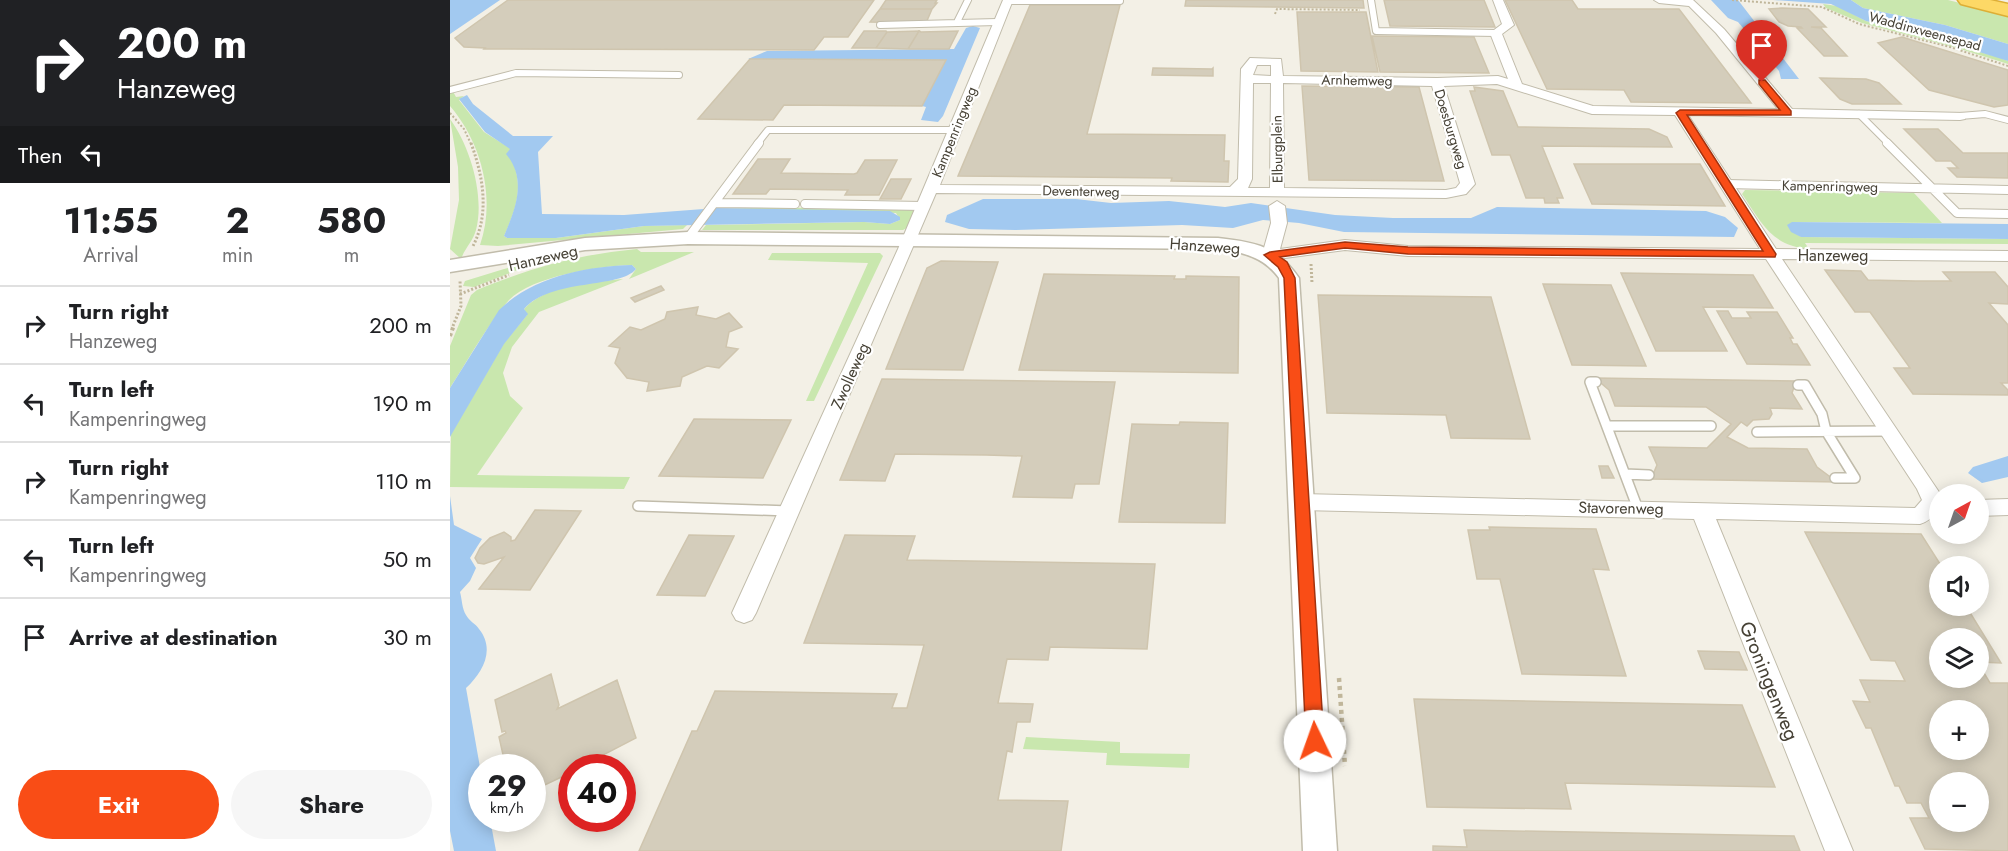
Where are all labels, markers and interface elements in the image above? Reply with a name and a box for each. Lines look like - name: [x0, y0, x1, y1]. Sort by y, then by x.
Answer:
- street label: Waddinxveensepad: [1867, 6, 1983, 56]
- text: 200 m: [117, 13, 247, 74]
- pin: [1736, 20, 1787, 82]
- icon: right: [18, 24, 96, 102]
- icon: arrive: [1745, 29, 1778, 62]
- text: Hanzeweg: [117, 69, 236, 108]
- street label: Arnhemweg: [1321, 69, 1393, 91]
- street label: Kampenringweg: [927, 84, 981, 180]
- street label: Doesburgweg: [1429, 87, 1473, 171]
- street label: Elburgplein: [1266, 115, 1288, 183]
- icon: left: [75, 138, 108, 171]
- text: Then: [18, 139, 63, 171]
- street label: Kampenringweg: [1782, 175, 1878, 197]
- street label: Deventerweg: [1042, 180, 1120, 202]
- text: 11:55: [64, 194, 158, 246]
- text: 2: [226, 194, 249, 246]
- text: 580: [317, 194, 386, 246]
- street label: Hanzeweg: [1169, 232, 1241, 260]
- street label: Hanzeweg: [506, 239, 580, 277]
- text: Arrival: [83, 241, 139, 270]
- text: min: [222, 241, 253, 270]
- text: m: [344, 241, 359, 270]
- street label: Hanzeweg: [1798, 244, 1868, 267]
- text: Turn right: [69, 295, 169, 327]
- icon: right: [18, 309, 51, 342]
- text: 200 m: [369, 309, 432, 341]
- text: Hanzeweg: [69, 327, 157, 356]
- street label: Zwolleweg: [825, 339, 875, 413]
- text: Turn left: [69, 373, 154, 405]
- icon: left: [18, 387, 51, 420]
- text: 190 m: [372, 387, 432, 419]
- text: Kampenringweg: [69, 405, 207, 434]
- text: Turn right: [69, 451, 169, 483]
- icon: right: [18, 465, 51, 498]
- text: 110 m: [375, 465, 432, 497]
- text: Kampenringweg: [69, 483, 207, 512]
- north arrow: [1929, 484, 1989, 544]
- map controls: [1929, 484, 1989, 832]
- street label: Stavorenweg: [1578, 496, 1664, 520]
- text: Turn left: [69, 529, 154, 561]
- icon: left: [18, 543, 51, 576]
- text: 50 m: [383, 543, 432, 575]
- button: sound: [1929, 556, 1989, 616]
- text: Kampenringweg: [69, 561, 207, 590]
- street label: Groningenweg: [1732, 617, 1806, 745]
- icon: arrive: [18, 621, 51, 654]
- text: Arrive at destination: [69, 621, 278, 653]
- text: 30 m: [383, 621, 432, 653]
- button: layers: [1929, 628, 1989, 688]
- button: +: [1929, 700, 1989, 760]
- position arrow: [1283, 709, 1347, 773]
- speed limit sign: 40: [558, 754, 636, 832]
- text: 29: [487, 764, 527, 807]
- button: Exit: [18, 770, 219, 839]
- button: Share: [231, 770, 432, 839]
- button: −: [1929, 772, 1989, 832]
- text: km/h: [490, 797, 524, 819]

